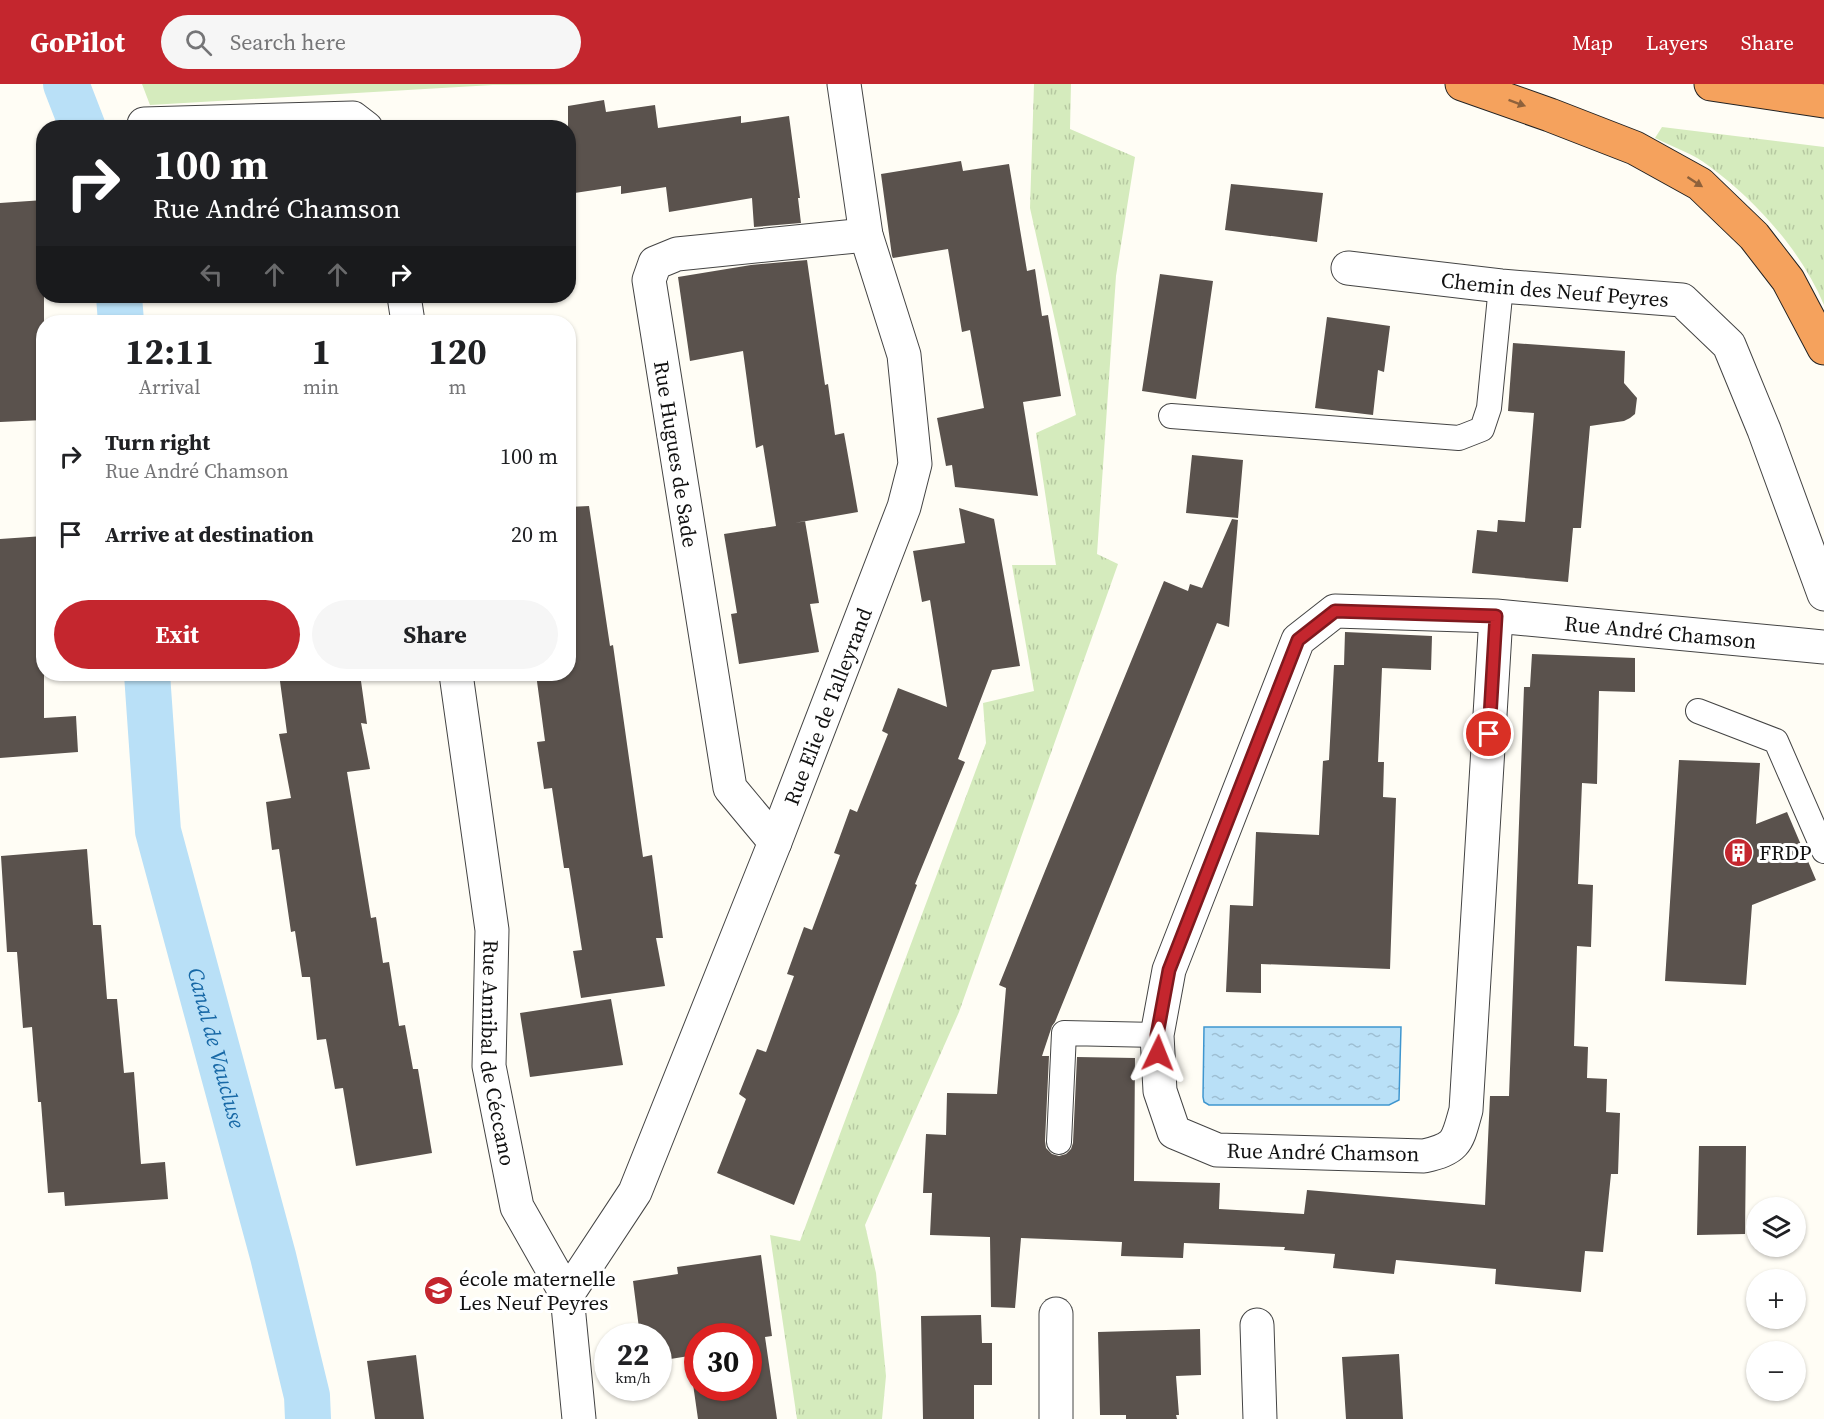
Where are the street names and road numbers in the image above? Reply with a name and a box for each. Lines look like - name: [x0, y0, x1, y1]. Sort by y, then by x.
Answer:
- street label: Chemin des Neuf Peyres: [1439, 265, 1670, 313]
- street label: Rue Hugues de Sade: [647, 359, 705, 549]
- street label: Rue Elie de Talleyrand: [776, 603, 878, 809]
- street label: Rue André Chamson: [1563, 608, 1758, 655]
- street label: Rue Annibal de Céccano: [474, 939, 523, 1168]
- street label: Rue André Chamson: [1226, 1136, 1420, 1168]

